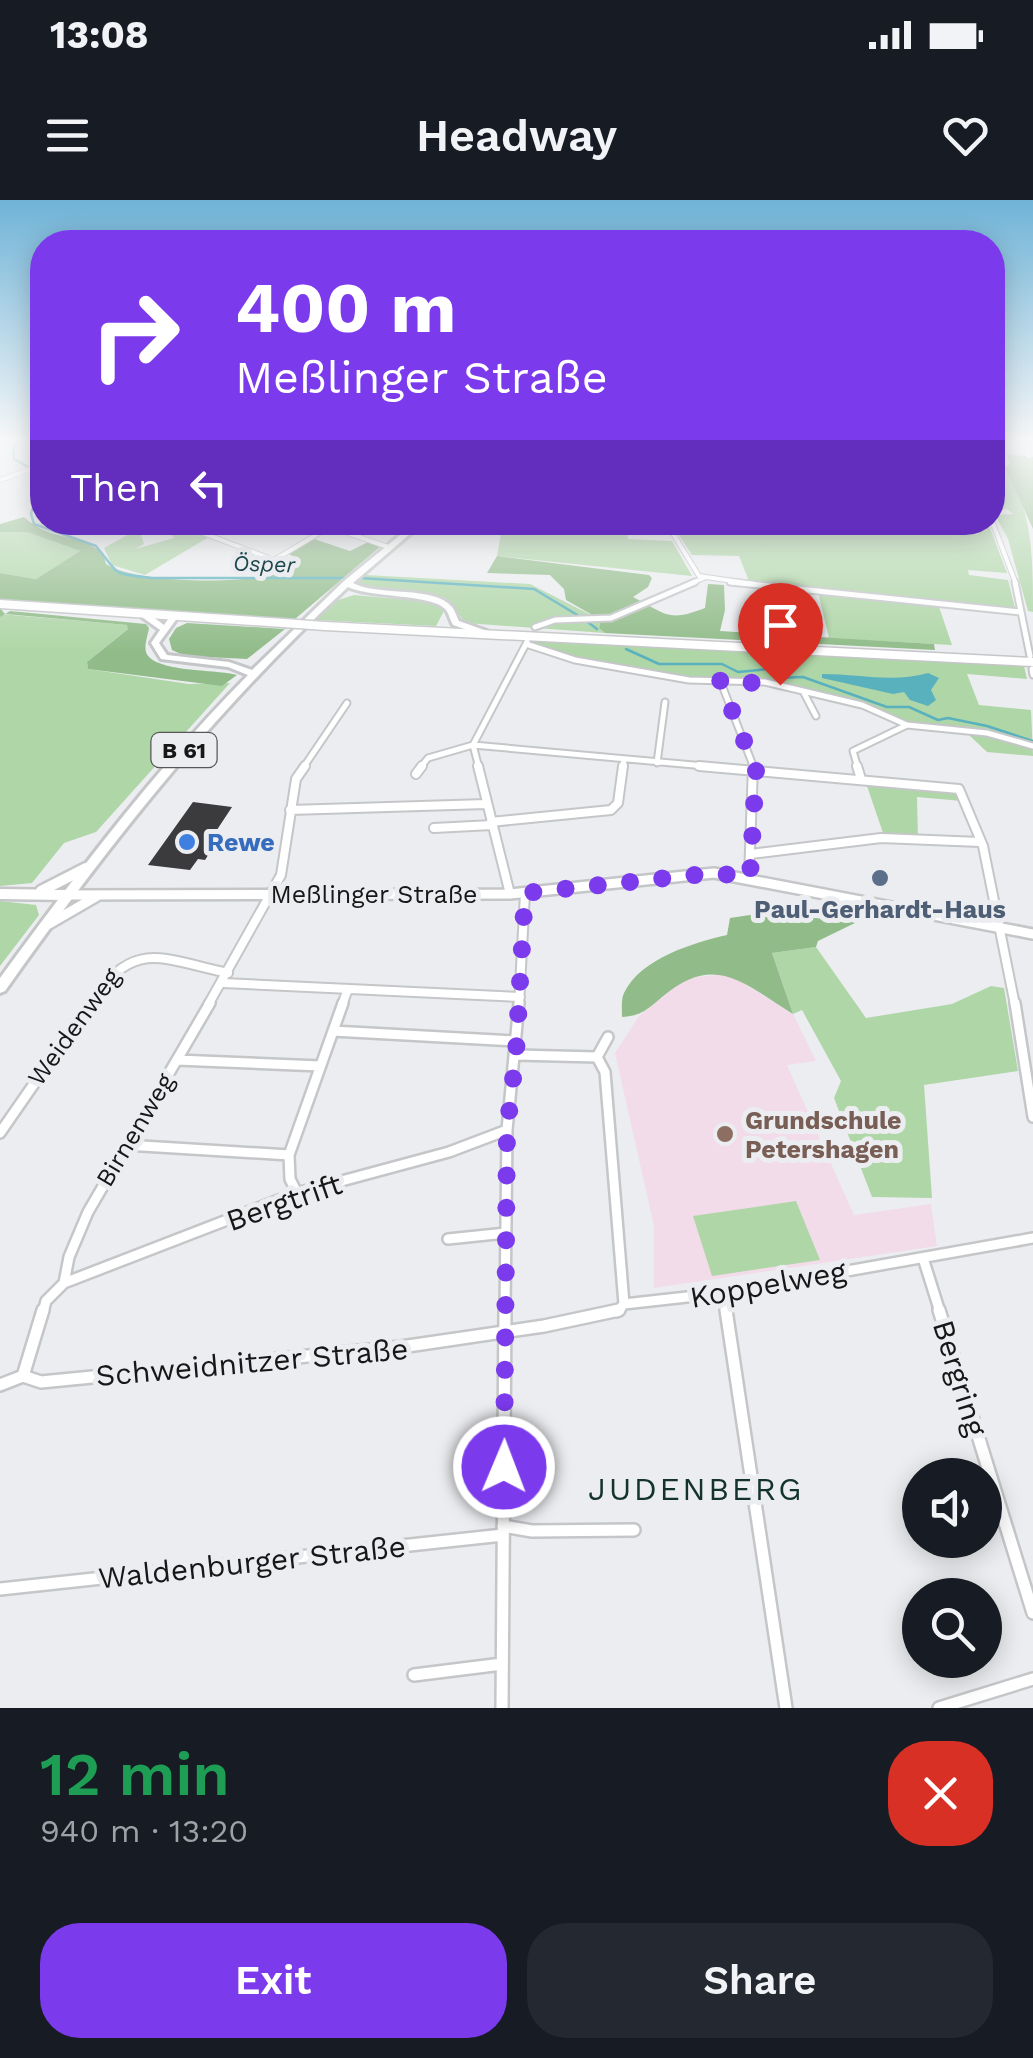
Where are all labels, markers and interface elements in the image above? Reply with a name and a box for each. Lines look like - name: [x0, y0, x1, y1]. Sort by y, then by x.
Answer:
- text: 13:08: [50, 13, 149, 57]
- icon: menu: [40, 108, 95, 163]
- icon: heart: [938, 108, 993, 163]
- text: Headway: [416, 109, 617, 162]
- text: 400 m: [235, 267, 456, 349]
- icon: right: [70, 270, 200, 400]
- text: Meßlinger Straße: [235, 351, 608, 404]
- icon: left: [181, 460, 236, 515]
- text: Then: [70, 466, 161, 510]
- water label: Ösper: [232, 550, 297, 578]
- pin: [738, 583, 823, 686]
- icon: arrive: [753, 598, 808, 653]
- road number: B 61: [152, 733, 216, 767]
- place label: Rewe: [207, 828, 275, 857]
- marker: Rewe: [176, 831, 198, 853]
- marker: Paul-Gerhardt-Haus: [869, 867, 891, 889]
- street label: Meßlinger Straße: [270, 880, 478, 909]
- place label: Paul-Gerhardt-Haus: [754, 895, 1006, 924]
- street label: Weidenweg: [22, 962, 127, 1091]
- street label: Birnenweg: [90, 1068, 180, 1192]
- place label: Grundschule Petershagen: [745, 1106, 902, 1164]
- marker: Grundschule Petershagen: [714, 1123, 736, 1145]
- street label: Bergtrift: [222, 1166, 347, 1238]
- street label: Koppelweg: [687, 1253, 849, 1315]
- street label: Bergring: [926, 1316, 994, 1440]
- street label: Schweidnitzer Straße: [94, 1331, 410, 1393]
- position arrow: [452, 1415, 556, 1519]
- map controls: [902, 1458, 1002, 1678]
- button: sound: [902, 1458, 1002, 1558]
- district label: JUDENBERG: [588, 1470, 804, 1508]
- street label: Waldenburger Straße: [97, 1528, 407, 1596]
- button: search: [902, 1578, 1002, 1678]
- text: 12 min: [40, 1739, 230, 1810]
- button: close: [888, 1741, 993, 1846]
- text: 940 m · 13:20: [40, 1812, 248, 1850]
- button: Exit: [40, 1923, 507, 2038]
- button: Share: [527, 1923, 993, 2038]

